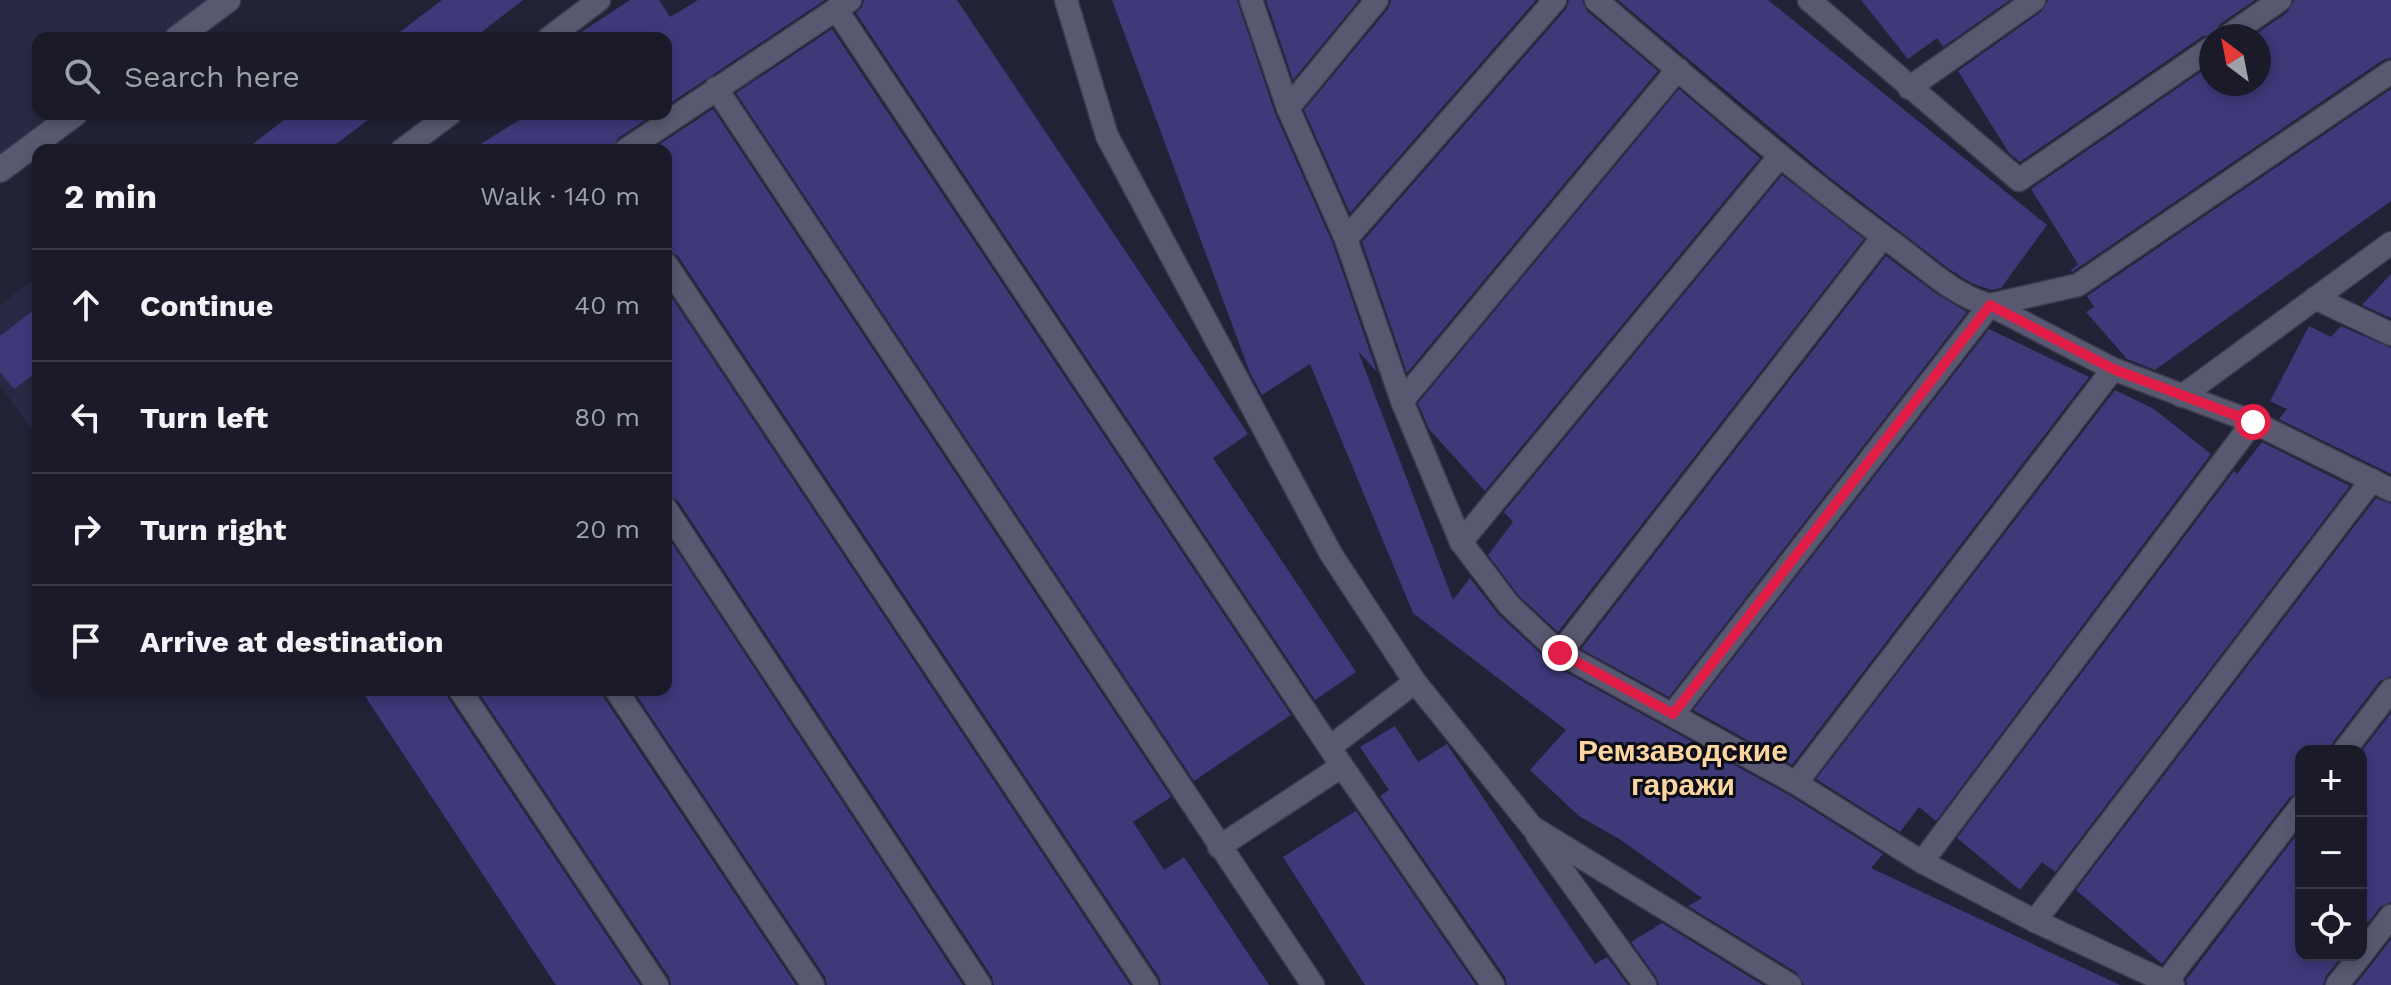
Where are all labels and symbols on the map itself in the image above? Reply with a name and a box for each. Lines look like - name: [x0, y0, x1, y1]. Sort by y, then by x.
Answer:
- north arrow: [2199, 24, 2271, 96]
- route start: [2235, 404, 2271, 440]
- route end: [1542, 635, 1578, 671]
- district label: Ремзаводские гаражи: [1578, 733, 1788, 802]

